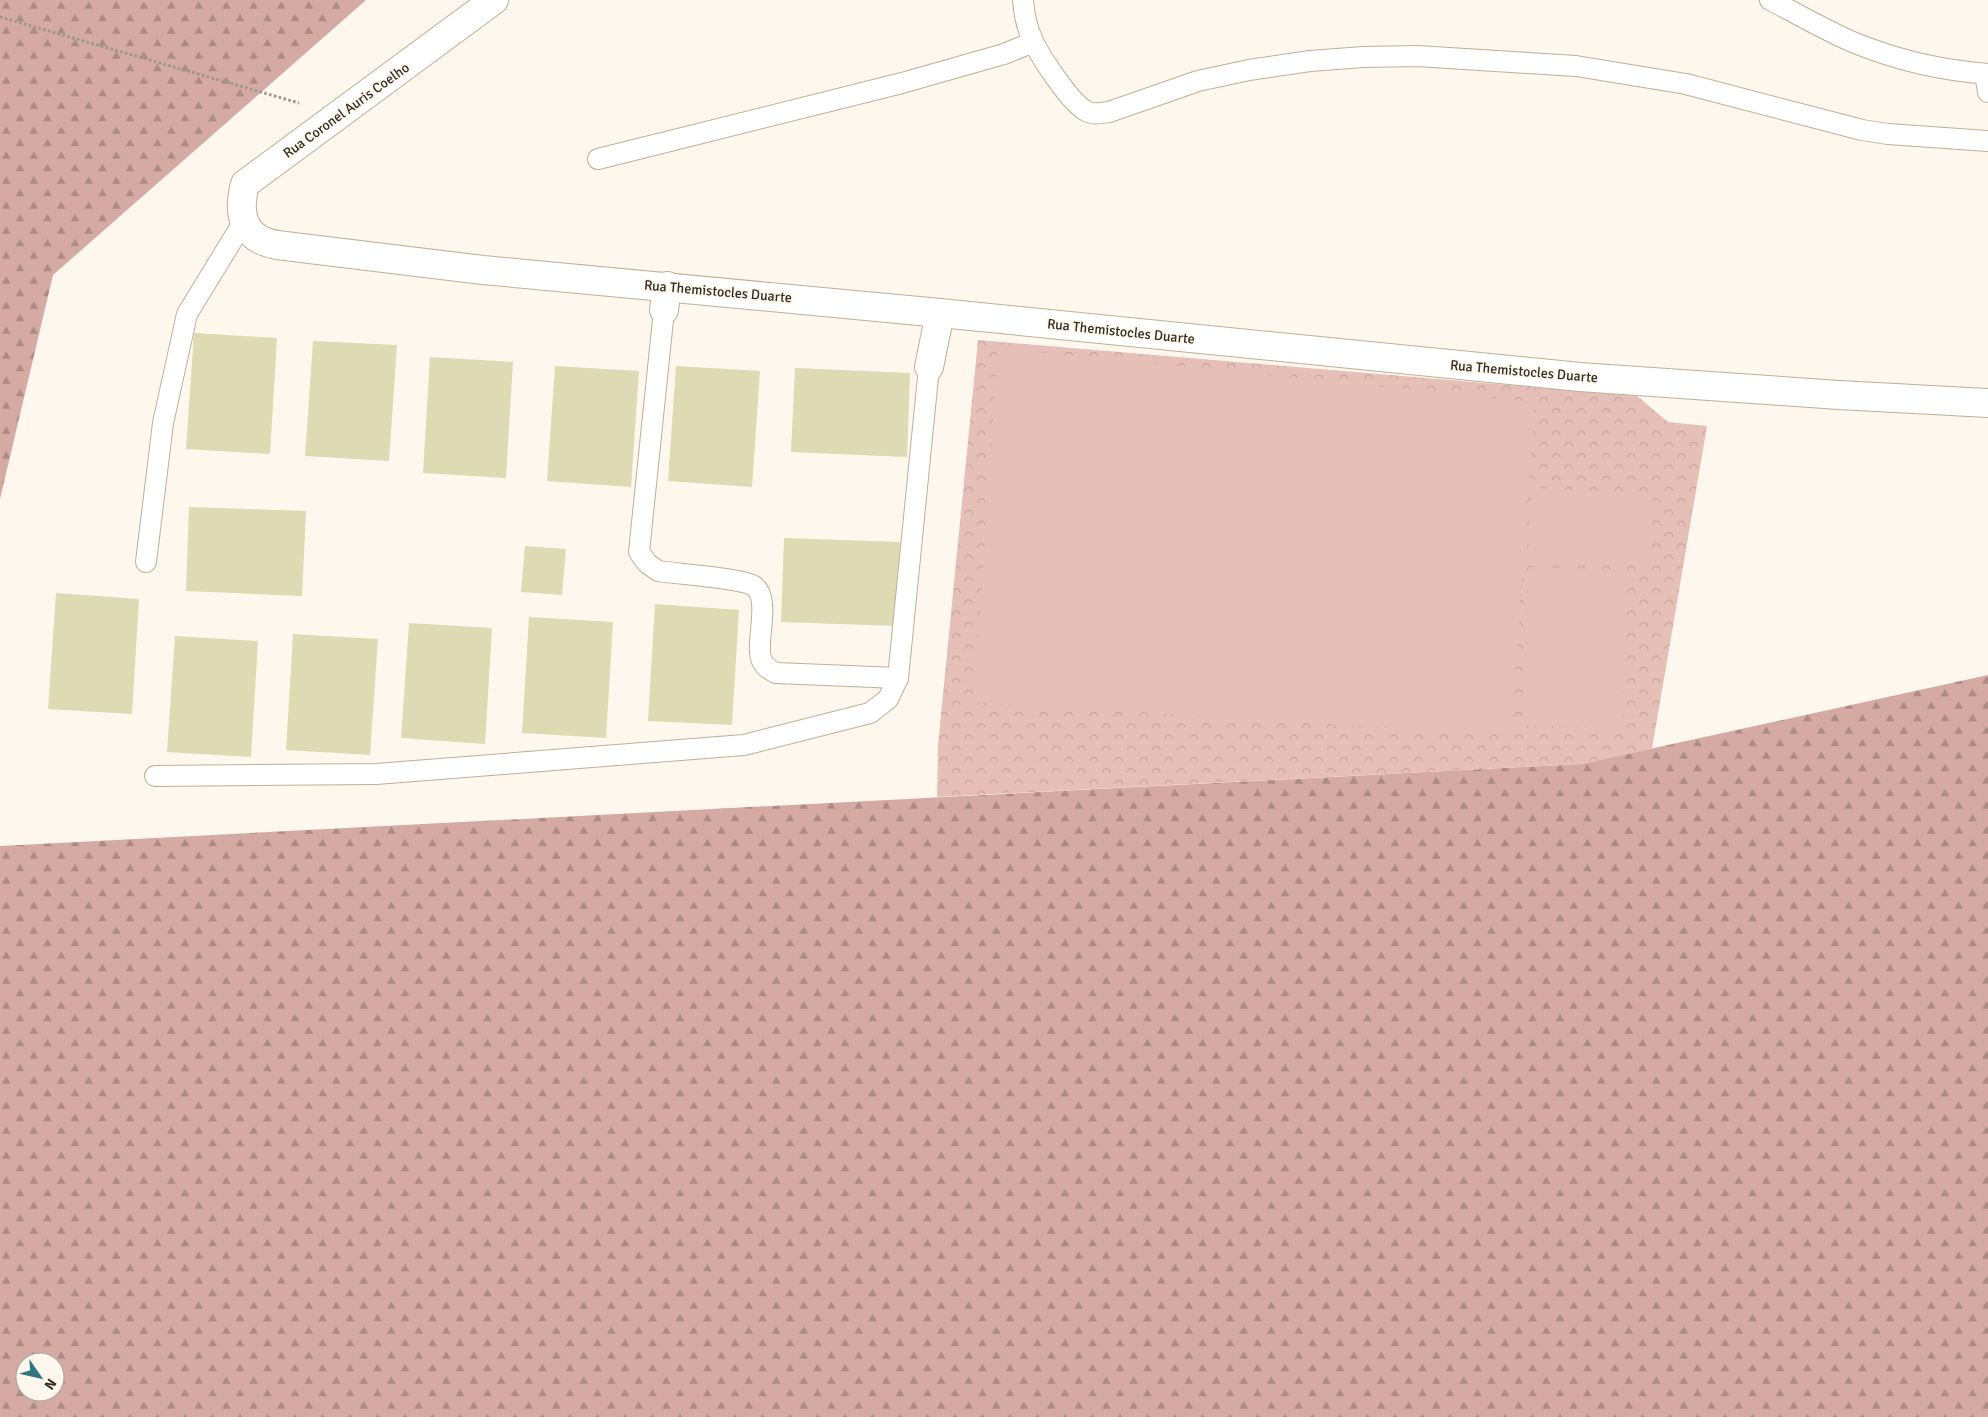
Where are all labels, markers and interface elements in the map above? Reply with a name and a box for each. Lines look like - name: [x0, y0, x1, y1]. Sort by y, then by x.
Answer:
- street label: Rua Coronel Auris Coelho: [280, 59, 413, 162]
- street label: Rua Themistocles Duarte: [643, 277, 793, 306]
- street label: Rua Themistocles Duarte: [1046, 315, 1196, 348]
- street label: Rua Themistocles Duarte: [1449, 357, 1599, 386]
- north arrow: [15, 1352, 65, 1402]
- text: N: [41, 1375, 60, 1393]

